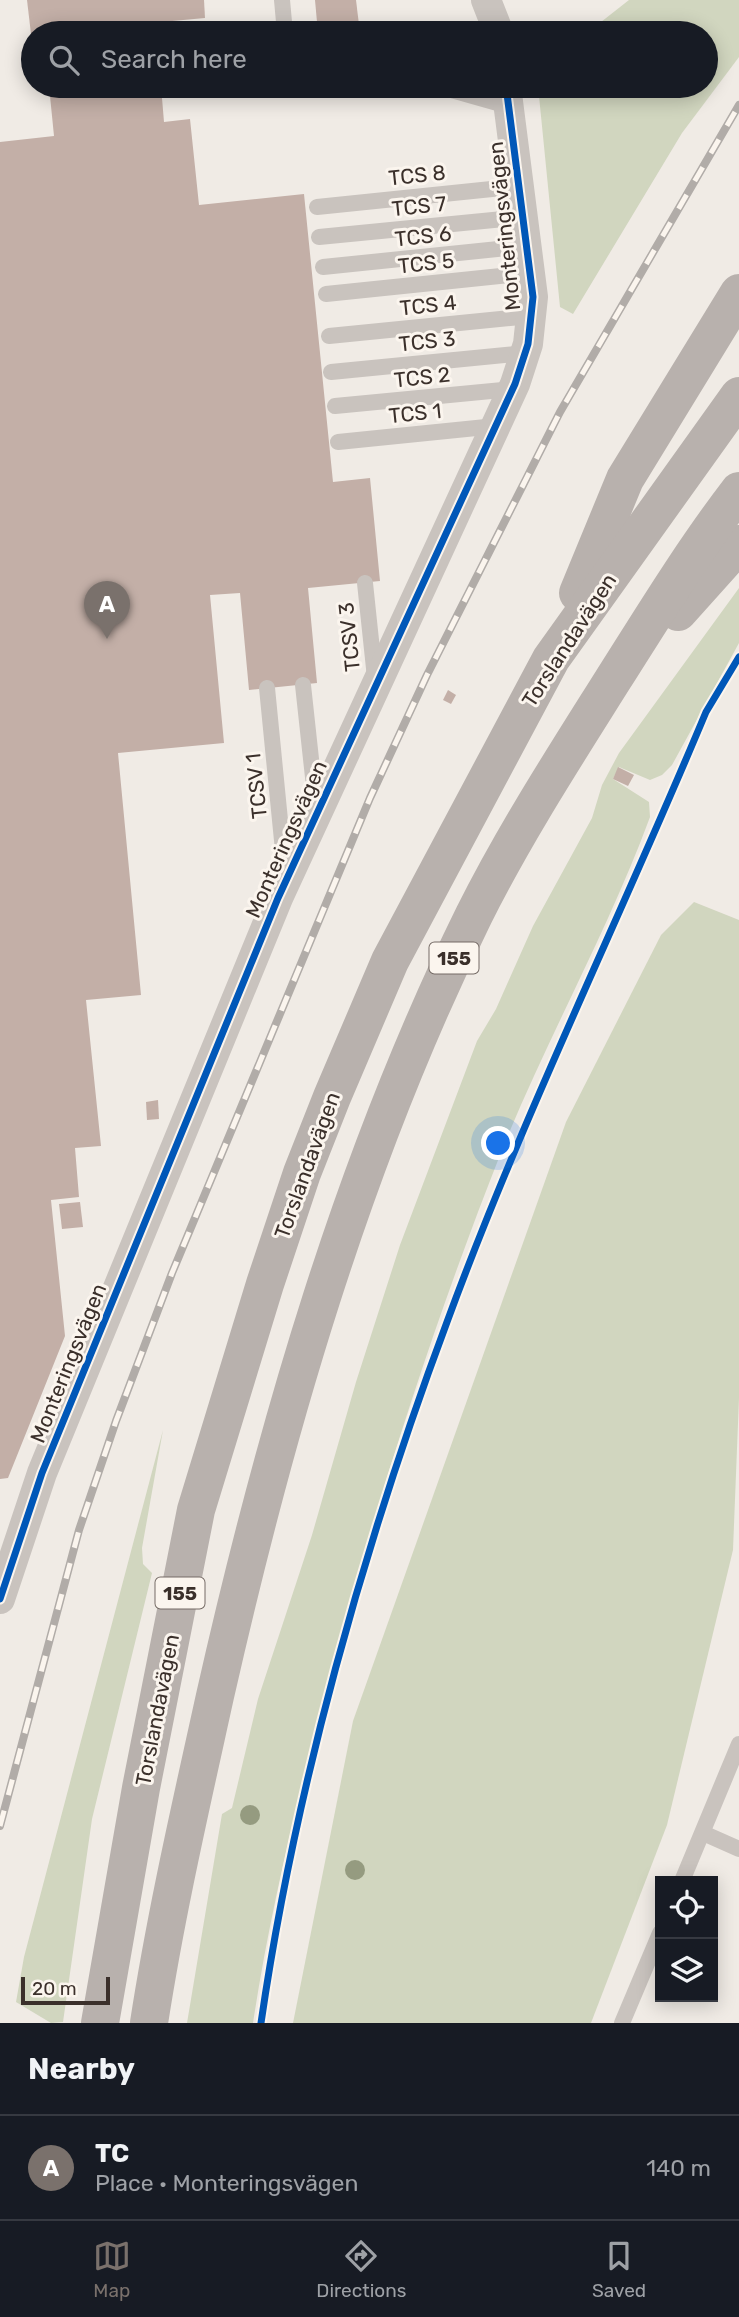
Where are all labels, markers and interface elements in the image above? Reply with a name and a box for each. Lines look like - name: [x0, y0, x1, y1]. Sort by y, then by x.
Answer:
- search box: [21, 21, 718, 98]
- icon: search: [45, 41, 83, 79]
- text: Search here: [101, 44, 247, 75]
- street label: Monteringsvägen: [483, 140, 525, 312]
- street label: TCS 8: [387, 160, 447, 190]
- street label: TCS 7: [390, 191, 448, 221]
- street label: TCS 6: [393, 221, 453, 251]
- street label: TCS 5: [397, 248, 455, 278]
- street label: TCS 4: [398, 290, 458, 320]
- street label: TCS 3: [398, 326, 456, 356]
- street label: TCS 2: [393, 362, 451, 392]
- street label: TCS 1: [387, 398, 443, 428]
- street label: Torslandavägen: [517, 569, 621, 711]
- pin: A: [84, 581, 130, 639]
- street label: TCSV 3: [333, 601, 365, 673]
- street label: TCSV 1: [240, 752, 272, 820]
- street label: Monteringsvägen: [240, 756, 332, 922]
- road number: 155: [430, 942, 478, 974]
- street label: Torslandavägen: [269, 1088, 345, 1242]
- your location: [481, 1126, 515, 1160]
- street label: Monteringsvägen: [25, 1280, 111, 1446]
- road number: 155: [156, 1578, 204, 1609]
- street label: Torslandavägen: [130, 1632, 184, 1788]
- map controls: [655, 1876, 718, 2002]
- button: locate: [655, 1876, 718, 1939]
- button: layers: [655, 1939, 718, 2002]
- scale bar: [21, 1974, 110, 2006]
- text: 20 m: [32, 1977, 77, 2000]
- text: Nearby: [28, 2051, 135, 2087]
- text: TC: [95, 2138, 129, 2169]
- text: A: [43, 2154, 59, 2182]
- text: 140 m: [646, 2154, 711, 2182]
- text: Place · Monteringsvägen: [95, 2169, 358, 2197]
- tab: Map: [93, 2237, 131, 2302]
- tab: Directions: [316, 2237, 406, 2302]
- tab: Saved: [592, 2237, 646, 2302]

